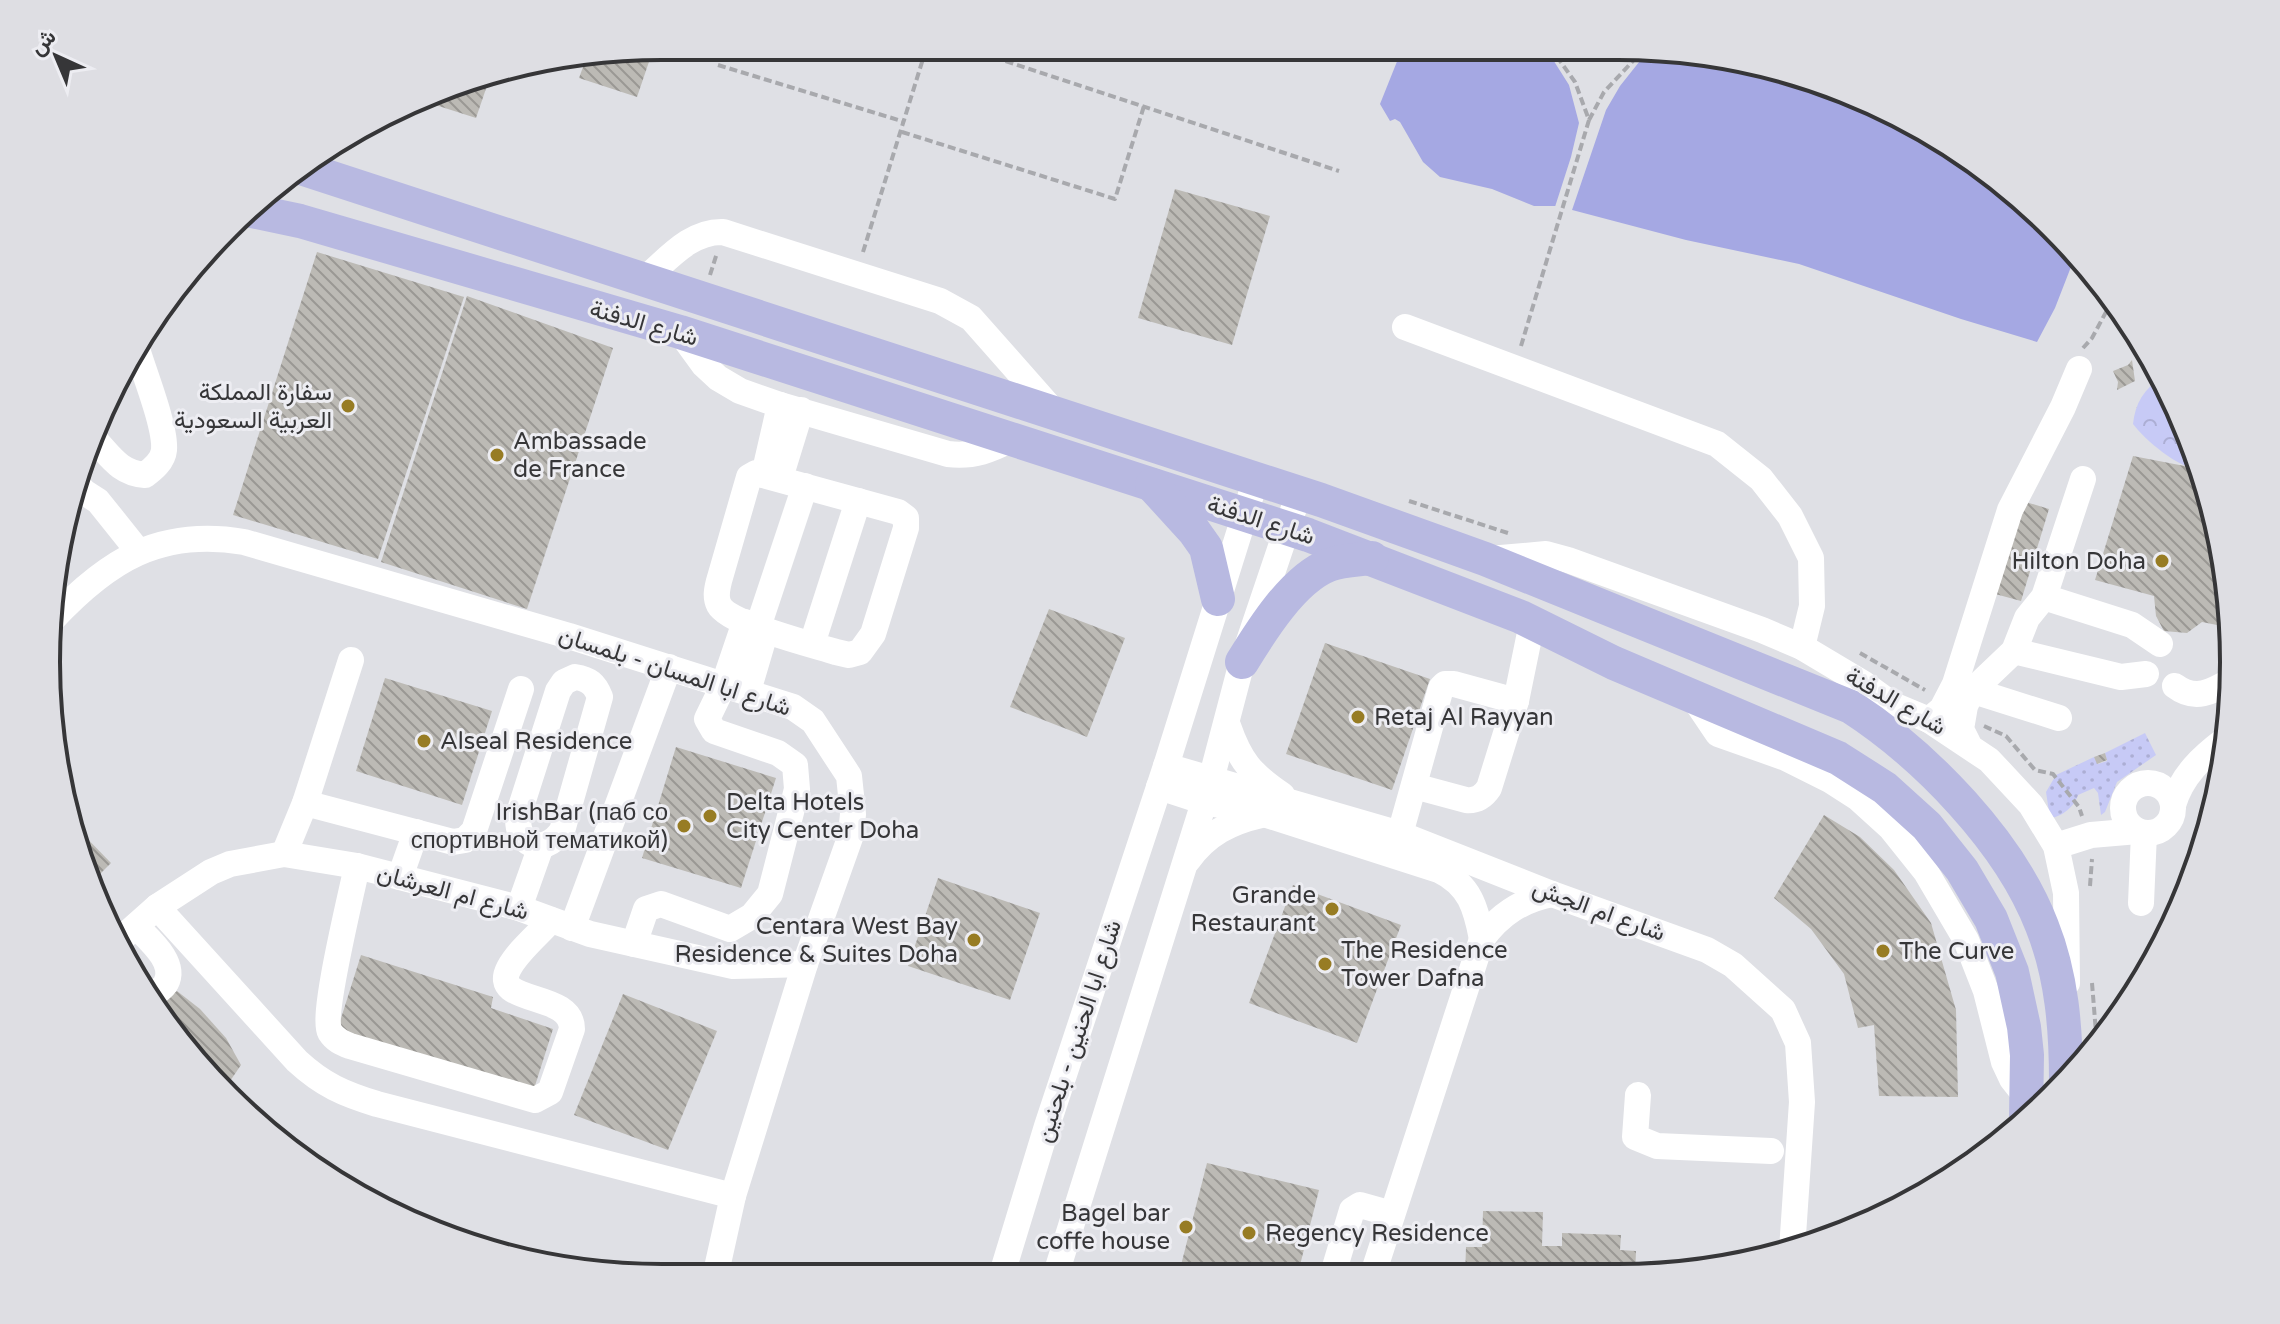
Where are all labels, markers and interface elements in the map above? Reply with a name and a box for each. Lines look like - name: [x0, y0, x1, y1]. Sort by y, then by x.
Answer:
- north arrow: [16, 16, 96, 96]
- text: ش: [24, 24, 61, 61]
- street label: شارع الدفنة: [586, 294, 701, 354]
- place label: سفارة المملكة العربية السعودية: [174, 378, 332, 435]
- marker: سفارة المملكة العربية السعودية: [339, 397, 357, 415]
- place label: Ambassade de France: [513, 427, 647, 484]
- marker: Ambassade de France: [488, 446, 506, 464]
- street label: شارع الدفنة: [1203, 489, 1318, 552]
- place label: Hilton Doha: [2011, 547, 2146, 576]
- marker: Hilton Doha: [2153, 552, 2171, 570]
- street label: شارع ابا المسان - بلمسان: [555, 620, 795, 724]
- street label: شارع الدفنة: [1840, 661, 1951, 743]
- place label: Retaj Al Rayyan: [1374, 703, 1554, 732]
- marker: Retaj Al Rayyan: [1349, 708, 1367, 726]
- place label: Alseal Residence: [440, 727, 632, 756]
- marker: Alseal Residence: [415, 732, 433, 750]
- place label: Delta Hotels City Center Doha: [726, 788, 919, 845]
- place label: IrishBar (паб со спортивной тематикой): [411, 798, 668, 855]
- marker: Delta Hotels City Center Doha: [701, 807, 719, 825]
- marker: IrishBar (паб со спортивной тематикой): [675, 817, 693, 835]
- street label: شارع ام العرشان: [374, 858, 532, 928]
- street label: شارع ام الجش: [1528, 873, 1669, 949]
- place label: Grande Restaurant: [1191, 881, 1316, 938]
- marker: Grande Restaurant: [1323, 900, 1341, 918]
- place label: Centara West Bay Residence & Suites Doha: [674, 912, 958, 969]
- street label: شارع ابا الحنين - بلحنين: [1029, 916, 1129, 1146]
- marker: Centara West Bay Residence & Suites Doha: [965, 931, 983, 949]
- place label: The Residence Tower Dafna: [1341, 936, 1508, 993]
- place label: The Curve: [1899, 937, 2014, 966]
- marker: The Curve: [1874, 942, 1892, 960]
- marker: The Residence Tower Dafna: [1316, 955, 1334, 973]
- place label: Bagel bar coffe house: [1036, 1199, 1171, 1256]
- marker: Bagel bar coffe house: [1177, 1218, 1195, 1236]
- place label: Regency Residence: [1265, 1219, 1489, 1248]
- marker: Regency Residence: [1240, 1224, 1258, 1242]

